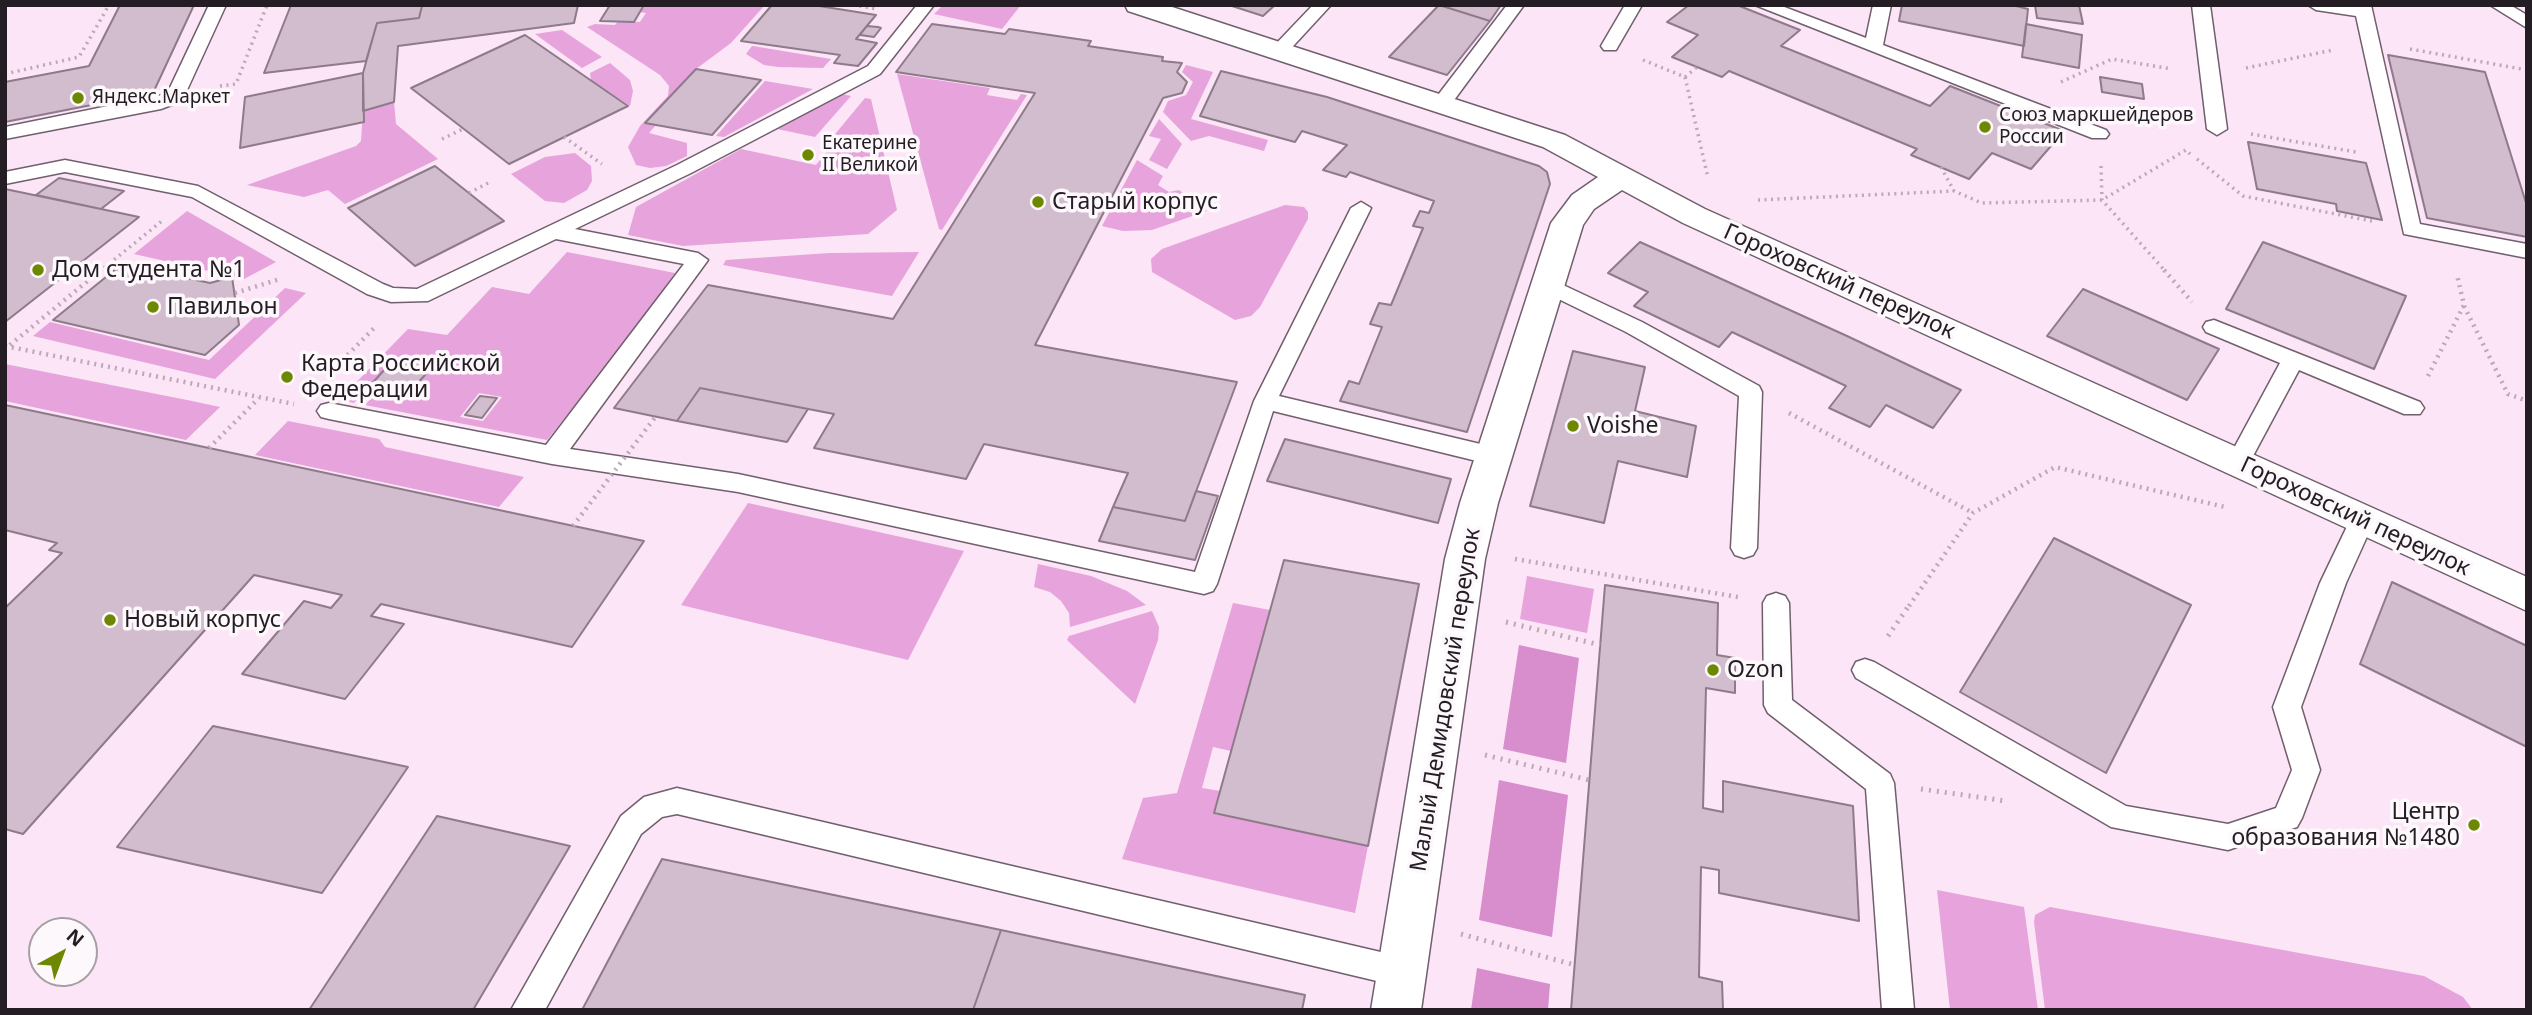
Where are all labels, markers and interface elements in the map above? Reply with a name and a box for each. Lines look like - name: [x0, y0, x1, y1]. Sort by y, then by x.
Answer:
- place label: Яндекс.Маркет: [92, 87, 230, 109]
- marker: Яндекс.Маркет: [70, 90, 86, 106]
- place label: Союз маркшейдеров России: [1999, 105, 2193, 149]
- marker: Союз маркшейдеров России: [1977, 119, 1993, 135]
- place label: Екатерине II Великой: [822, 133, 918, 177]
- marker: Екатерине II Великой: [800, 147, 816, 163]
- place label: Старый корпуc: [1052, 188, 1218, 216]
- marker: Старый корпуc: [1030, 194, 1046, 210]
- street label: Гороховский переулок: [1719, 219, 1959, 345]
- place label: Дом студента №1: [52, 256, 245, 284]
- marker: Дом студента №1: [30, 262, 46, 278]
- place label: Павильон: [167, 293, 278, 321]
- marker: Павильон: [145, 299, 161, 315]
- place label: Карта Российской Федерации: [301, 350, 501, 404]
- marker: Карта Российской Федерации: [279, 369, 295, 385]
- place label: Voishe: [1587, 412, 1658, 440]
- marker: Voishe: [1565, 418, 1581, 434]
- street label: Гороховский переулок: [2236, 452, 2474, 582]
- street label: Малый Демидовский переулок: [1405, 526, 1487, 874]
- place label: Новый корпус: [124, 606, 281, 634]
- marker: Новый корпус: [102, 612, 118, 628]
- place label: Ozon: [1727, 656, 1784, 684]
- marker: Ozon: [1705, 662, 1721, 678]
- place label: Центр образования №1480: [2231, 798, 2460, 852]
- marker: Центр образования №1480: [2466, 817, 2482, 833]
- north arrow: [28, 917, 98, 987]
- text: N: [61, 923, 90, 953]

